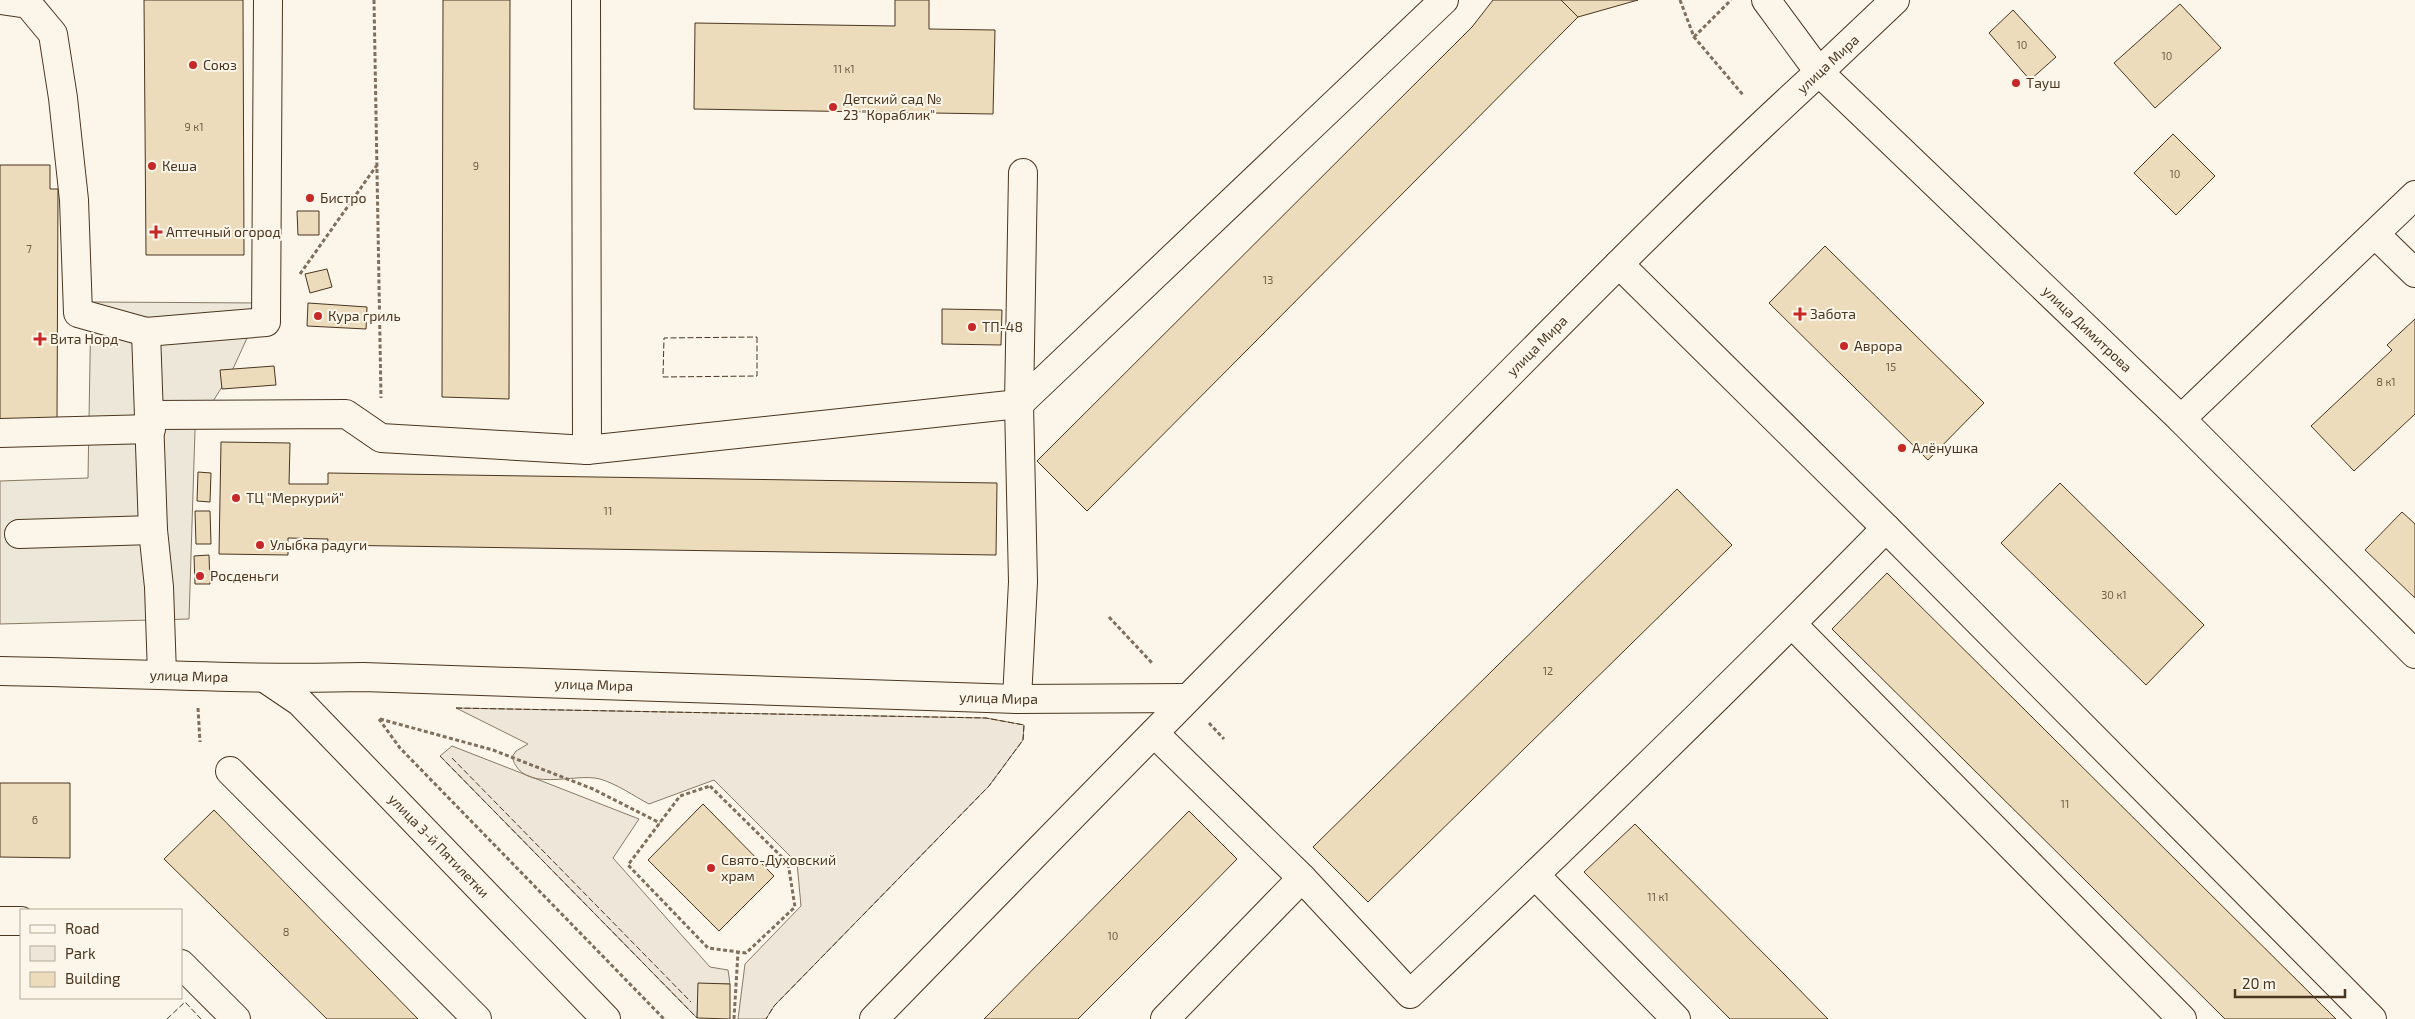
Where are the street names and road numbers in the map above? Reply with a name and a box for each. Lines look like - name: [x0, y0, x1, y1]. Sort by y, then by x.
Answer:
- street label: улица Мира: [1793, 31, 1862, 97]
- street label: улица Димитрова: [2039, 282, 2136, 376]
- street label: улица Мира: [1503, 312, 1571, 379]
- street label: улица Мира: [149, 666, 228, 685]
- street label: улица Мира: [554, 674, 633, 694]
- street label: улица Мира: [959, 688, 1038, 707]
- street label: улица 3-й Пятилетки: [385, 790, 493, 901]

